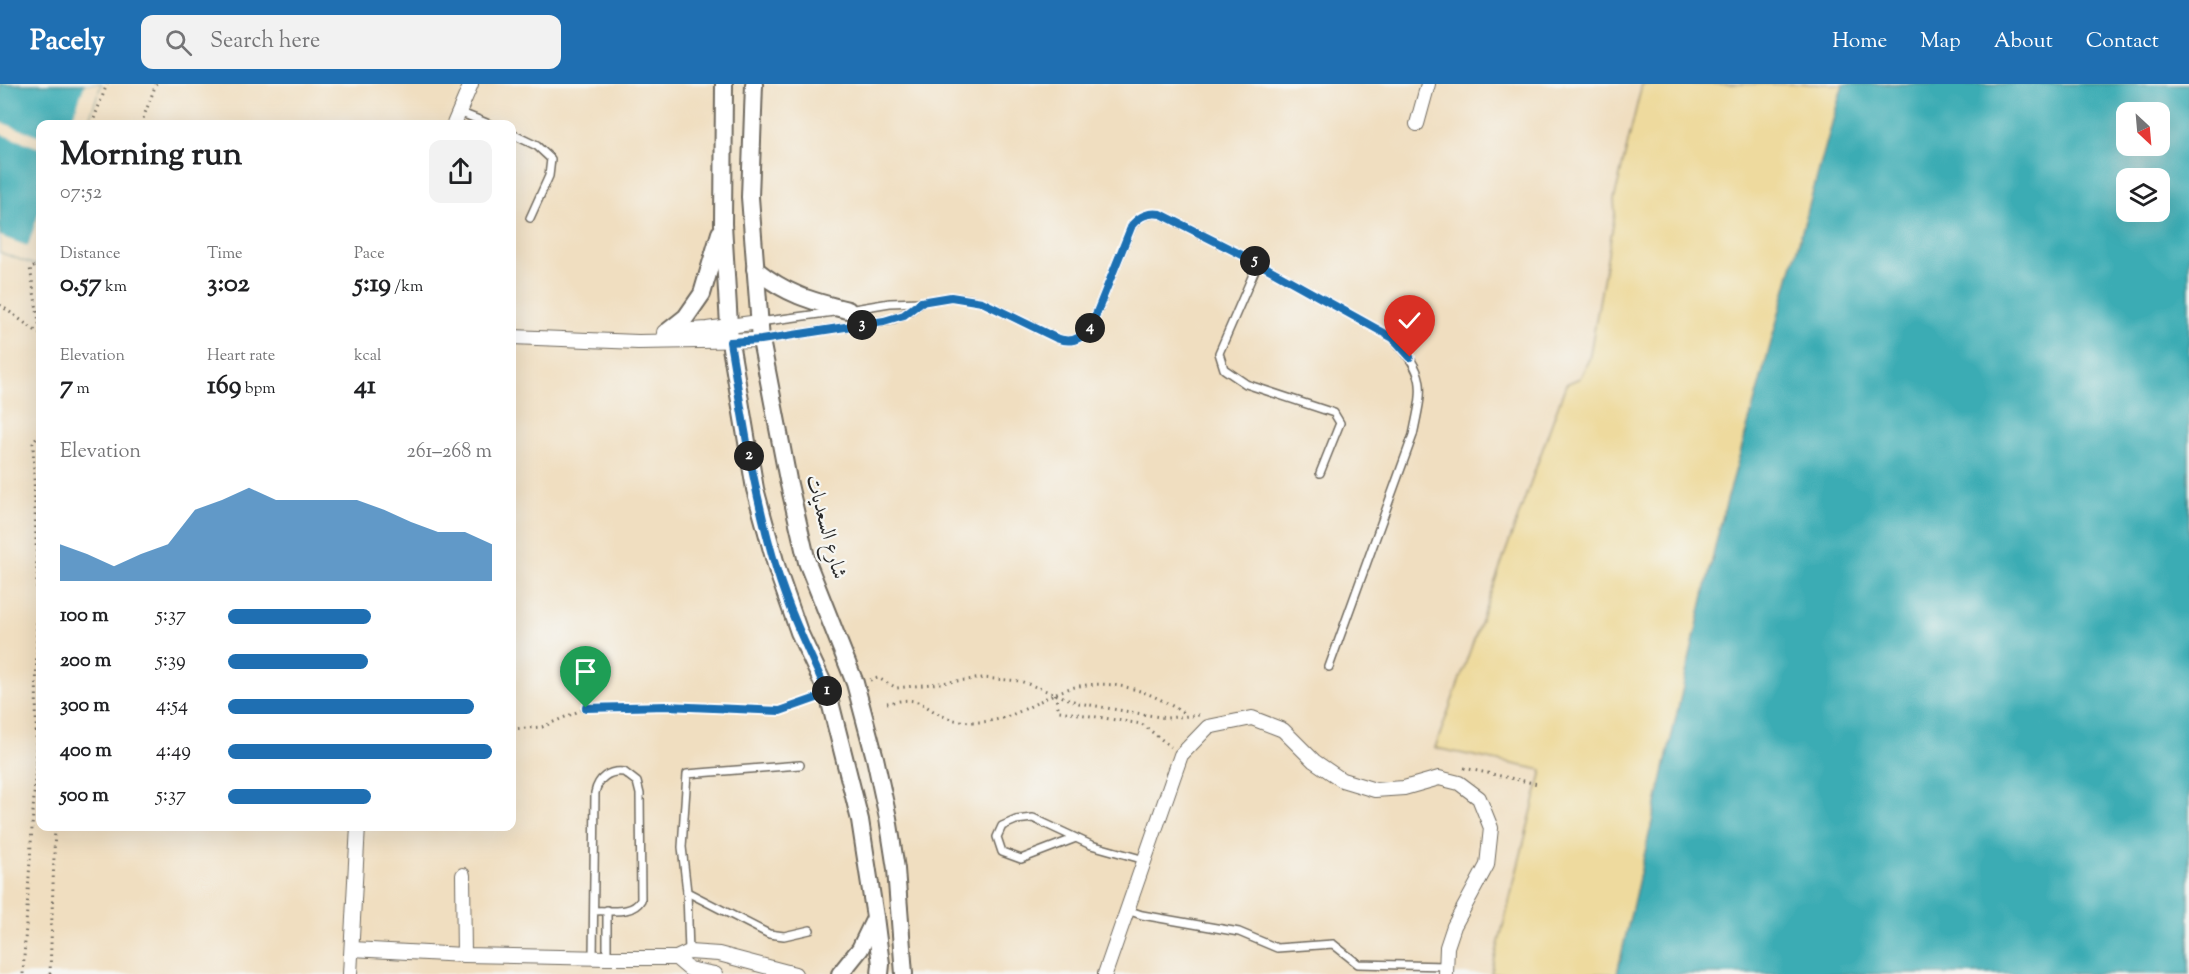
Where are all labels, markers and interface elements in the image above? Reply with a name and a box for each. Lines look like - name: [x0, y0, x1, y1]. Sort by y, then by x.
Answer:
- search box: [141, 15, 561, 69]
- text: Pacely: [30, 22, 105, 62]
- icon: search: [162, 26, 195, 59]
- text: Search here: [210, 26, 320, 58]
- text: Home: [1832, 27, 1887, 57]
- text: Map: [1920, 27, 1961, 57]
- text: About: [1994, 27, 2053, 57]
- text: Contact: [2086, 27, 2159, 57]
- north arrow: [2116, 102, 2170, 156]
- map controls: [2116, 102, 2170, 222]
- text: Morning run: [60, 132, 242, 180]
- button: share: [429, 140, 492, 203]
- button: layers: [2116, 168, 2170, 222]
- text: 07:52: [60, 179, 102, 208]
- text: Distance: [60, 243, 120, 266]
- text: Time: [207, 243, 243, 266]
- text: Pace: [354, 243, 385, 266]
- pin: 5: [1240, 246, 1270, 276]
- text: 5: [1252, 249, 1258, 272]
- text: 0.57: [60, 266, 102, 303]
- text: 3:02: [207, 266, 250, 303]
- text: 5:19: [354, 266, 391, 303]
- text: km: [102, 276, 127, 299]
- text: /km: [391, 276, 423, 299]
- pin: [1384, 295, 1435, 357]
- icon: check: [1393, 304, 1426, 337]
- pin: 3: [847, 310, 877, 340]
- text: 3: [859, 313, 865, 336]
- pin: 4: [1075, 313, 1105, 343]
- text: 4: [1086, 316, 1094, 339]
- text: Elevation: [60, 345, 125, 368]
- text: Heart rate: [207, 345, 275, 368]
- text: kcal: [354, 345, 382, 368]
- text: 7: [60, 368, 73, 405]
- text: 169: [207, 368, 241, 405]
- text: 41: [354, 368, 376, 405]
- text: m: [73, 378, 90, 401]
- text: bpm: [241, 378, 276, 401]
- text: Elevation: [60, 438, 141, 467]
- text: 261–268 m: [406, 438, 492, 467]
- pin: 2: [734, 441, 764, 471]
- text: 2: [745, 444, 753, 467]
- street label: شارع السعديات: [796, 471, 853, 583]
- text: 100 m: [60, 602, 109, 631]
- text: 5:37: [156, 602, 186, 631]
- pin: [560, 646, 611, 708]
- text: 200 m: [60, 647, 111, 676]
- text: 5:39: [156, 647, 186, 676]
- icon: arrive: [569, 655, 602, 688]
- pin: 1: [812, 676, 842, 706]
- text: 1: [824, 679, 830, 702]
- text: 300 m: [60, 692, 110, 721]
- text: 4:54: [156, 692, 188, 721]
- text: 400 m: [60, 737, 112, 766]
- text: 4:49: [156, 737, 191, 766]
- text: 500 m: [60, 782, 109, 811]
- text: 5:37: [156, 782, 186, 811]

